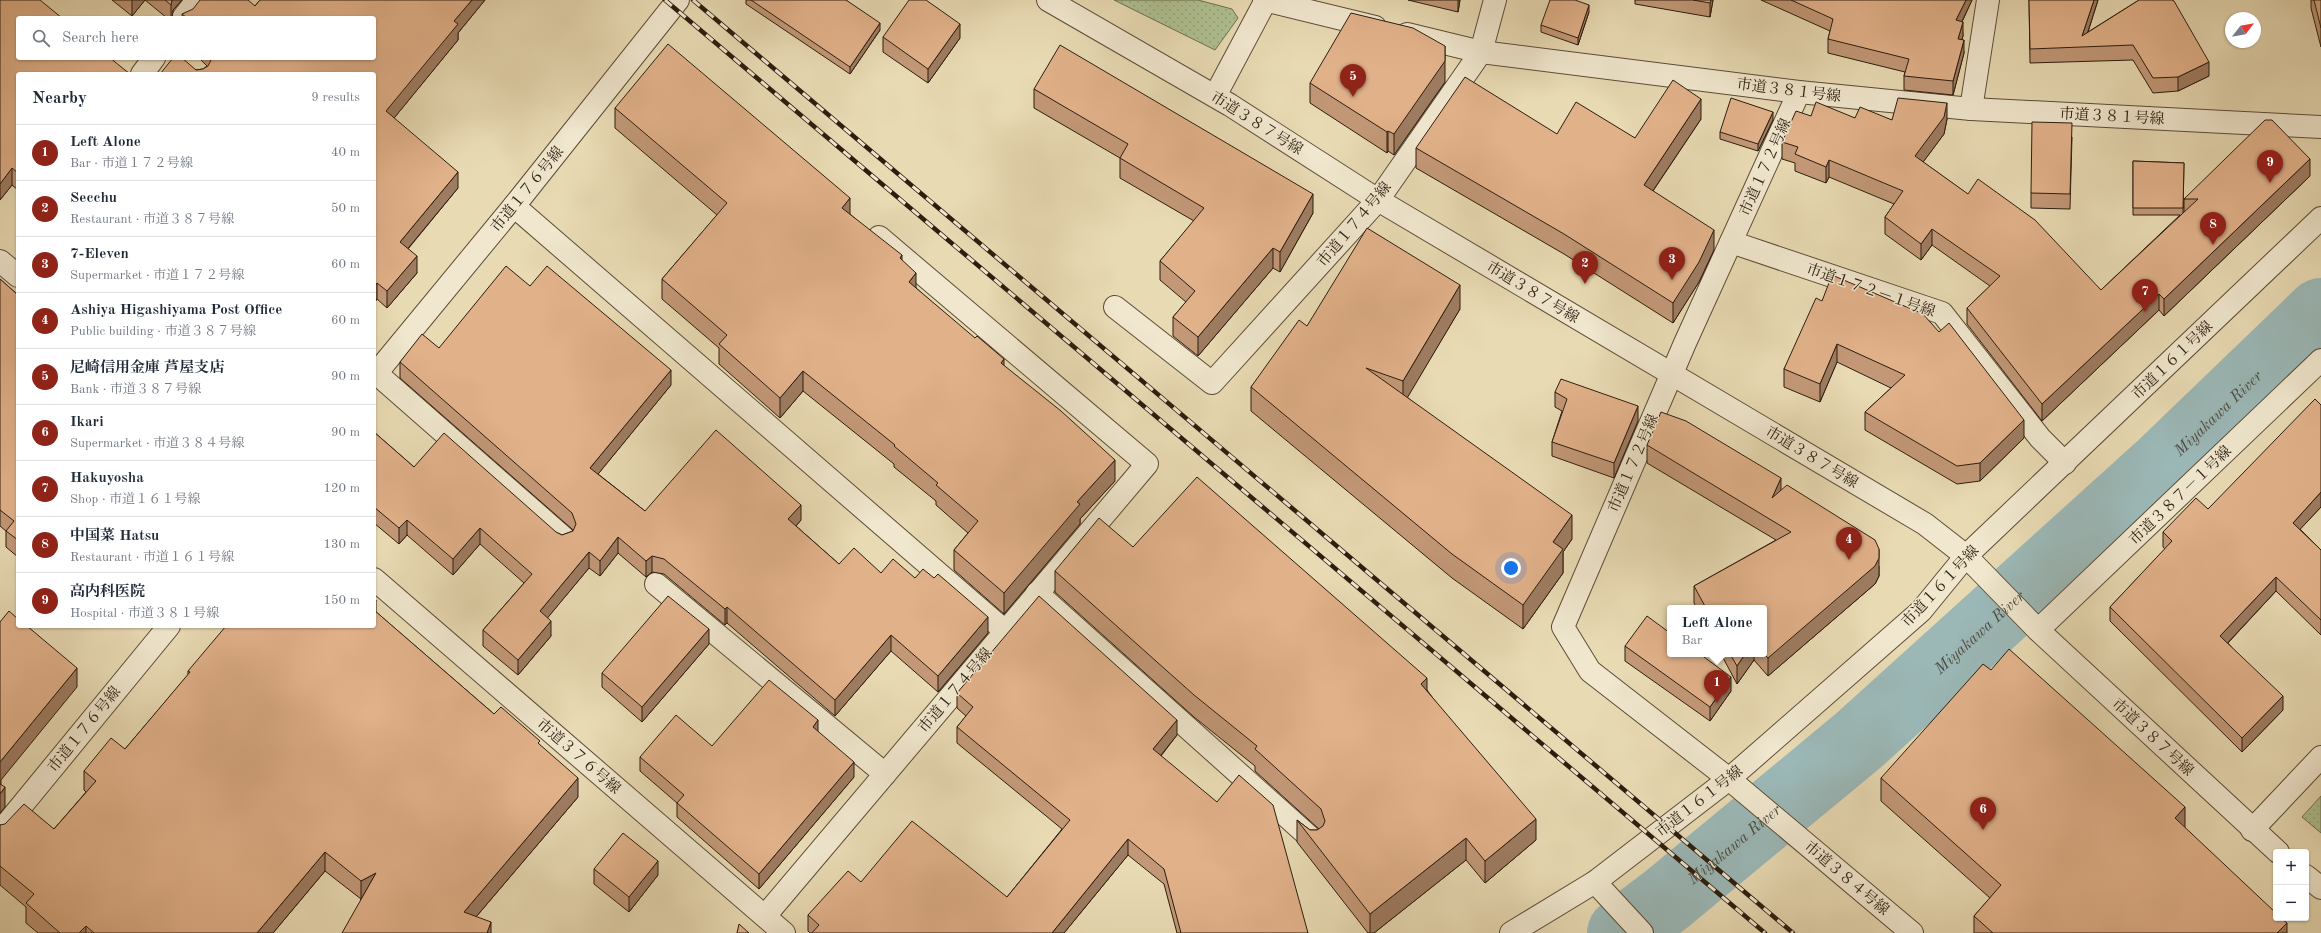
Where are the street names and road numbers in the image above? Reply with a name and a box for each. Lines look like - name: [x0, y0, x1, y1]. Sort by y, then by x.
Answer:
- street label: 市道３８１号線: [1736, 76, 1842, 105]
- street label: 市道３８７号線: [1208, 88, 1306, 158]
- street label: 市道３８１号線: [2059, 105, 2165, 128]
- street label: 市道１７２号線: [1736, 116, 1795, 219]
- street label: 市道１７６号線: [488, 143, 567, 235]
- street label: 市道１７４号線: [1314, 179, 1395, 270]
- street label: 市道３８７号線: [1483, 258, 1582, 327]
- street label: 市道１７２－１号線: [1804, 260, 1937, 320]
- street label: 市道１６１号線: [2129, 318, 2216, 403]
- street label: 市道１７２号線: [1605, 412, 1662, 515]
- street label: 市道３８７号線: [1762, 423, 1861, 492]
- street label: 市道３８７－１号線: [2126, 442, 2235, 548]
- street label: 市道１６１号線: [1898, 542, 1982, 631]
- street label: 市道１７４号線: [915, 645, 996, 736]
- street label: 市道１７６号線: [45, 683, 124, 775]
- street label: 市道３８７号線: [2108, 695, 2197, 779]
- street label: 市道３７６号線: [533, 716, 624, 797]
- street label: 市道１６１号線: [1653, 762, 1746, 840]
- street label: 市道３８４号線: [1801, 838, 1892, 919]

